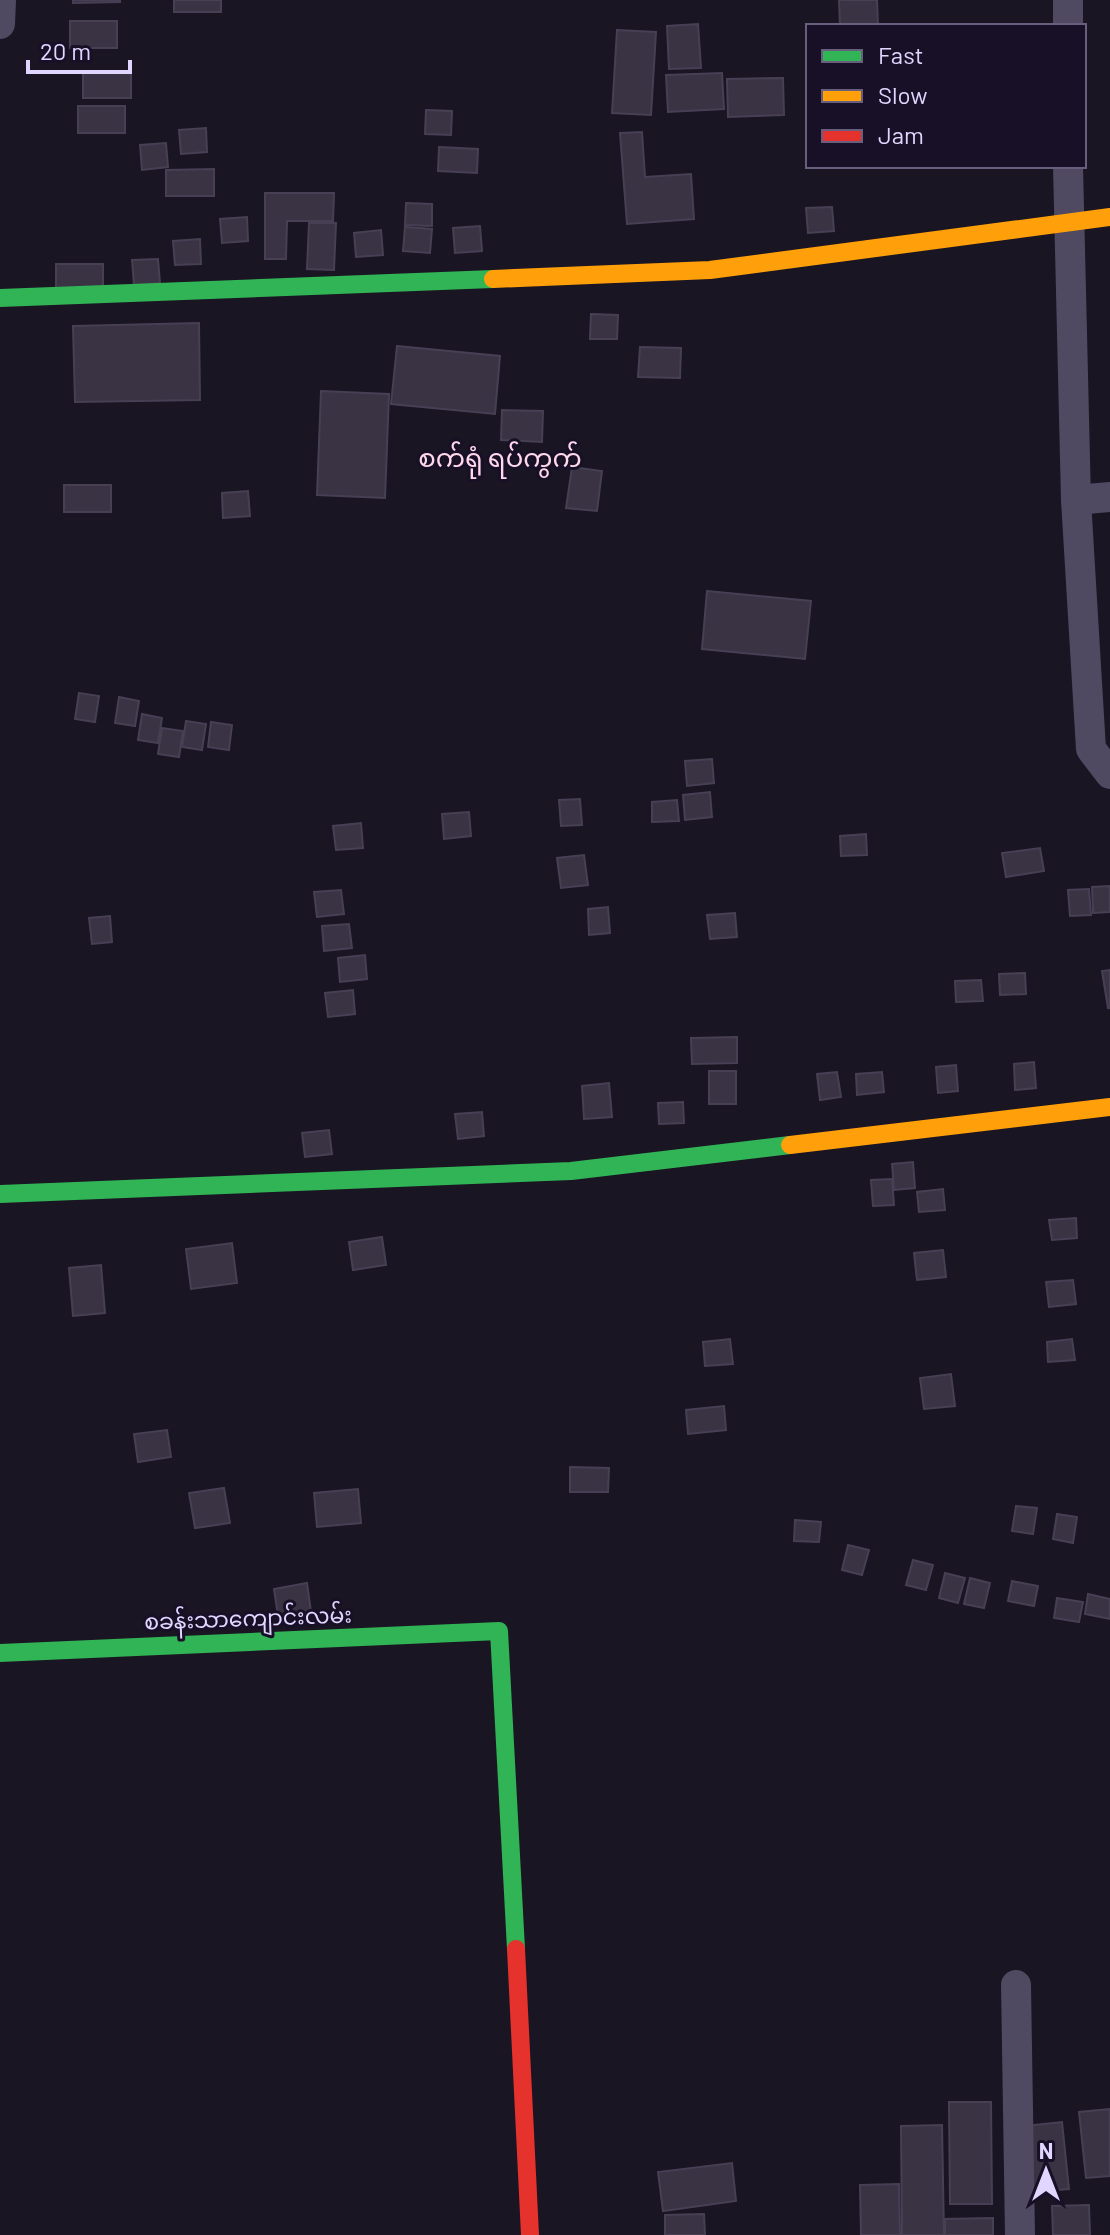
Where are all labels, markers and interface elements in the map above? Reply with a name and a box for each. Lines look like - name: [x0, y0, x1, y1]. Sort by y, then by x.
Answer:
- scale bar: [28, 24, 130, 74]
- legend: [806, 24, 1086, 168]
- text: 20 m: [40, 36, 91, 65]
- text: Fast: [878, 40, 923, 69]
- text: Slow: [878, 80, 927, 109]
- text: Jam: [878, 120, 924, 149]
- district label: စက်ရုံ ရပ်ကွက်: [418, 441, 582, 479]
- street label: စခန်းသာကျောင်းလမ်း: [144, 1599, 353, 1641]
- north arrow: [1006, 2131, 1086, 2211]
- text: N: [1039, 2137, 1053, 2163]

